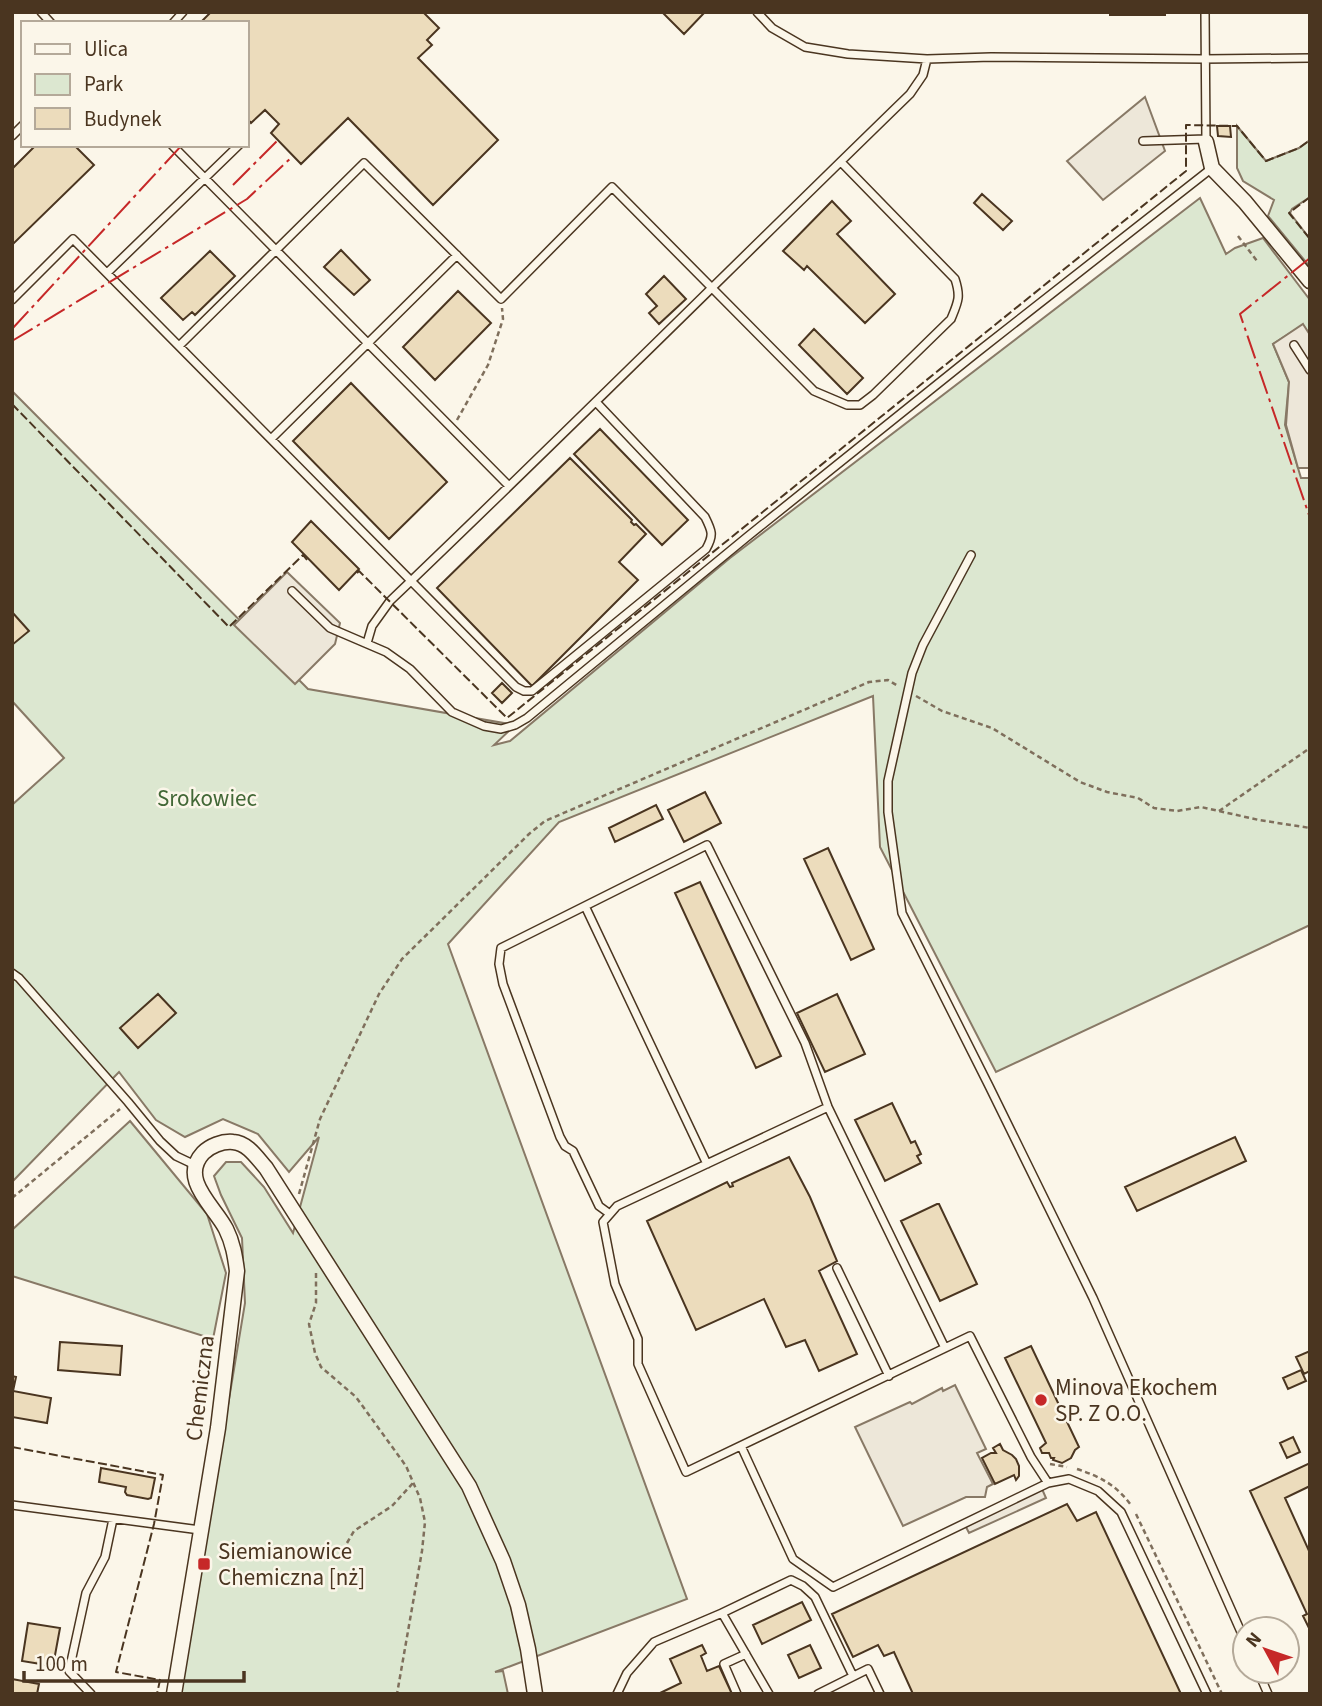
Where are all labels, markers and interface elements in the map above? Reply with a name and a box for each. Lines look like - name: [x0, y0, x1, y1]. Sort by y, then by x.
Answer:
- legend: [21, 21, 248, 147]
- text: Ulica: [84, 34, 128, 64]
- text: Park: [84, 69, 124, 99]
- text: Budynek: [84, 104, 162, 134]
- park label: Srokowiec: [157, 782, 257, 815]
- street label: Chemiczna: [177, 1333, 223, 1443]
- place label: Minova Ekochem SP. Z O.O.: [1055, 1371, 1218, 1430]
- marker: Minova Ekochem SP. Z O.O.: [1033, 1392, 1049, 1408]
- place label: Siemianowice Chemiczna [nż]: [218, 1535, 365, 1594]
- marker: Siemianowice Chemiczna [nż]: [196, 1556, 212, 1572]
- north arrow: [1231, 1615, 1301, 1685]
- text: N: [1240, 1627, 1269, 1654]
- scale bar: [24, 1640, 245, 1684]
- text: 100 m: [35, 1649, 88, 1679]

